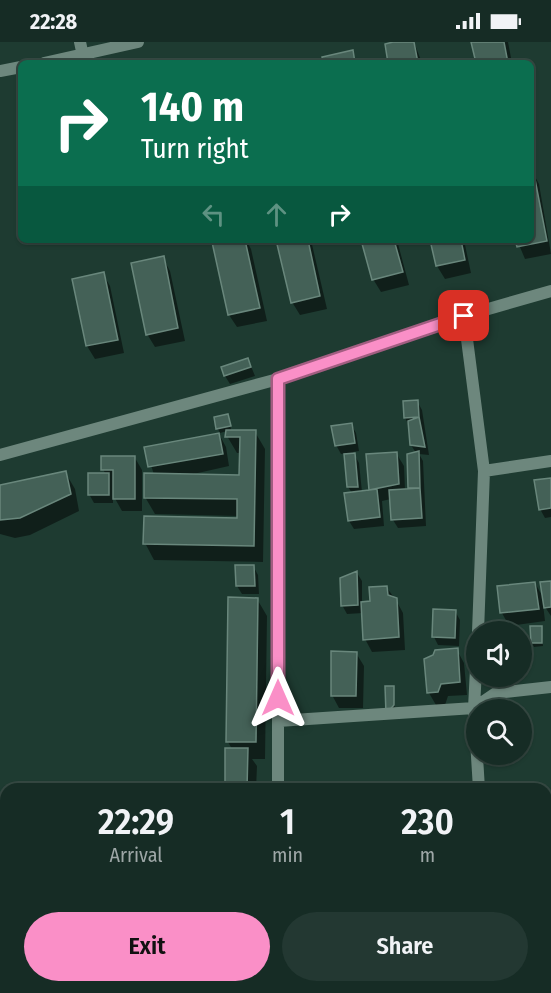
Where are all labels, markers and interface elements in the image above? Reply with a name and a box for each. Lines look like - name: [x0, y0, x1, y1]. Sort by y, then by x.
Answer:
- text: 22:28: [30, 8, 77, 35]
- text: 140 m: [141, 82, 244, 132]
- icon: right: [42, 84, 120, 162]
- text: Turn right: [141, 133, 249, 165]
- icon: left: [197, 198, 230, 231]
- icon: ahead: [260, 198, 293, 231]
- icon: right: [323, 198, 356, 231]
- pin: [438, 290, 489, 341]
- icon: arrive: [447, 299, 480, 332]
- map controls: [466, 621, 532, 765]
- button: sound: [466, 621, 532, 687]
- position arrow: [246, 666, 310, 730]
- button: search: [466, 699, 532, 765]
- text: 22:29: [98, 800, 174, 844]
- text: 1: [280, 800, 295, 844]
- text: 230: [401, 800, 454, 844]
- text: Arrival: [110, 843, 163, 867]
- text: min: [272, 843, 303, 867]
- text: m: [420, 843, 435, 867]
- button: Exit: [24, 912, 270, 981]
- button: Share: [282, 912, 528, 981]

